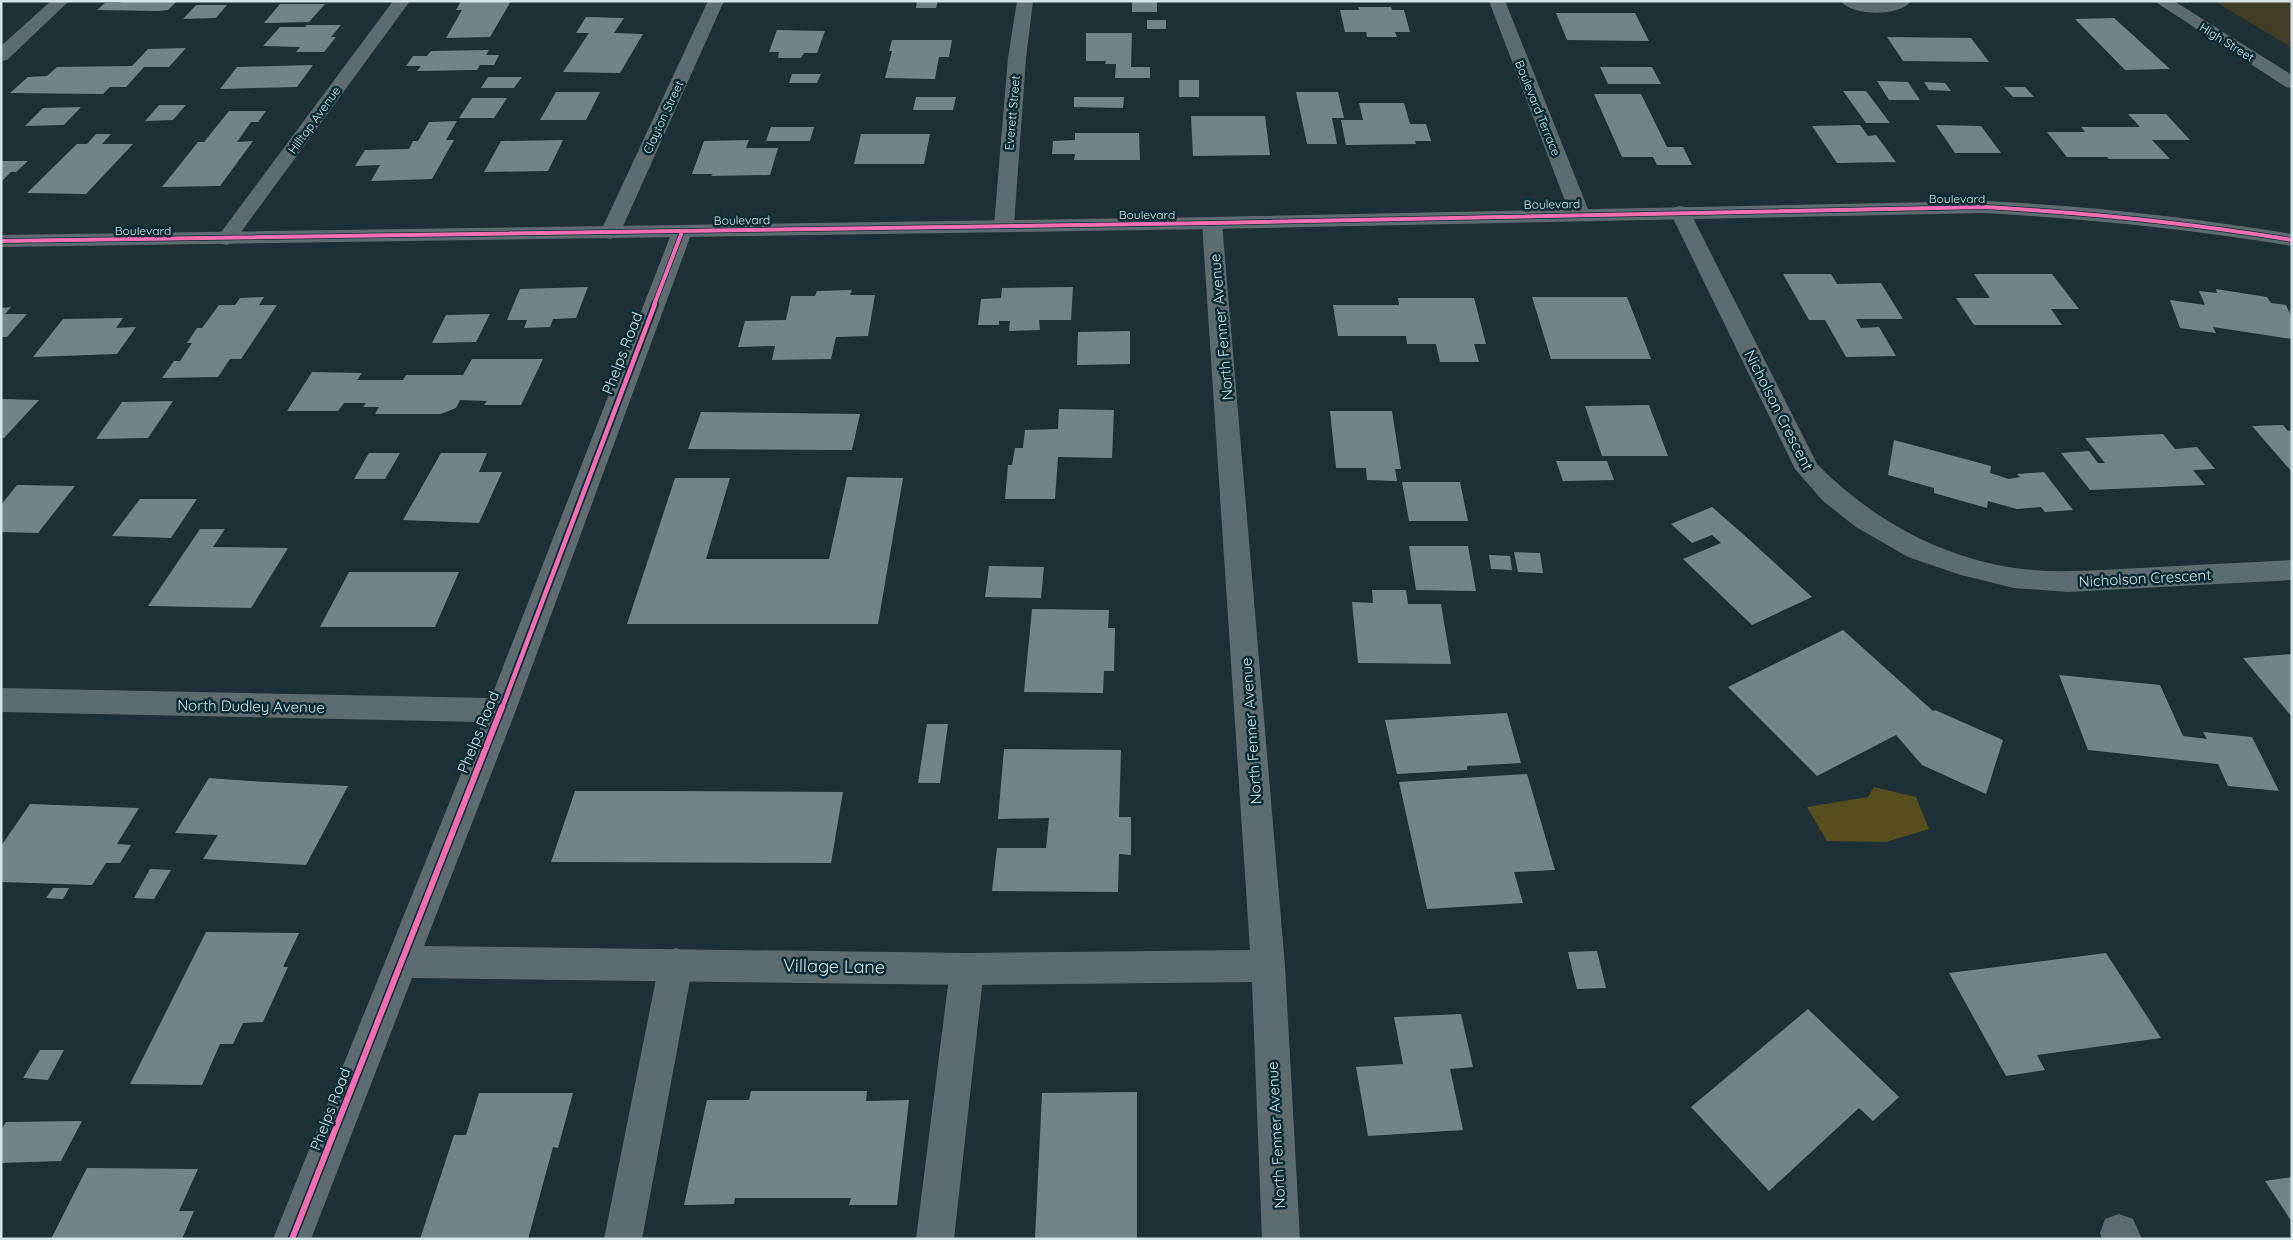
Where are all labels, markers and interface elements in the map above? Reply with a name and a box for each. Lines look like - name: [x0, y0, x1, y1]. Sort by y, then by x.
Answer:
- street label: High Street: [2197, 19, 2257, 65]
- street label: Boulevard Terrace: [1512, 58, 1564, 158]
- street label: Everett Street: [1001, 75, 1023, 151]
- street label: Clayton Street: [640, 78, 686, 156]
- street label: Hilltop Avenue: [285, 83, 344, 157]
- street label: Boulevard: [1929, 191, 1985, 206]
- street label: Boulevard: [1524, 196, 1580, 212]
- street label: Boulevard: [1119, 207, 1175, 222]
- street label: Boulevard: [714, 212, 770, 228]
- street label: Boulevard: [115, 223, 171, 238]
- street label: North Fenner Avenue: [1205, 253, 1237, 401]
- street label: Phelps Road: [598, 309, 646, 397]
- street label: Nicholson Crescent: [1740, 347, 1818, 473]
- street label: Nicholson Crescent: [2078, 565, 2212, 591]
- street label: North Fenner Avenue: [1236, 657, 1266, 805]
- street label: Phelps Road: [453, 688, 503, 776]
- street label: North Dudley Avenue: [177, 695, 325, 717]
- street label: Village Lane: [783, 954, 885, 978]
- street label: North Fenner Avenue: [1263, 1061, 1289, 1209]
- street label: Phelps Road: [306, 1065, 354, 1153]

